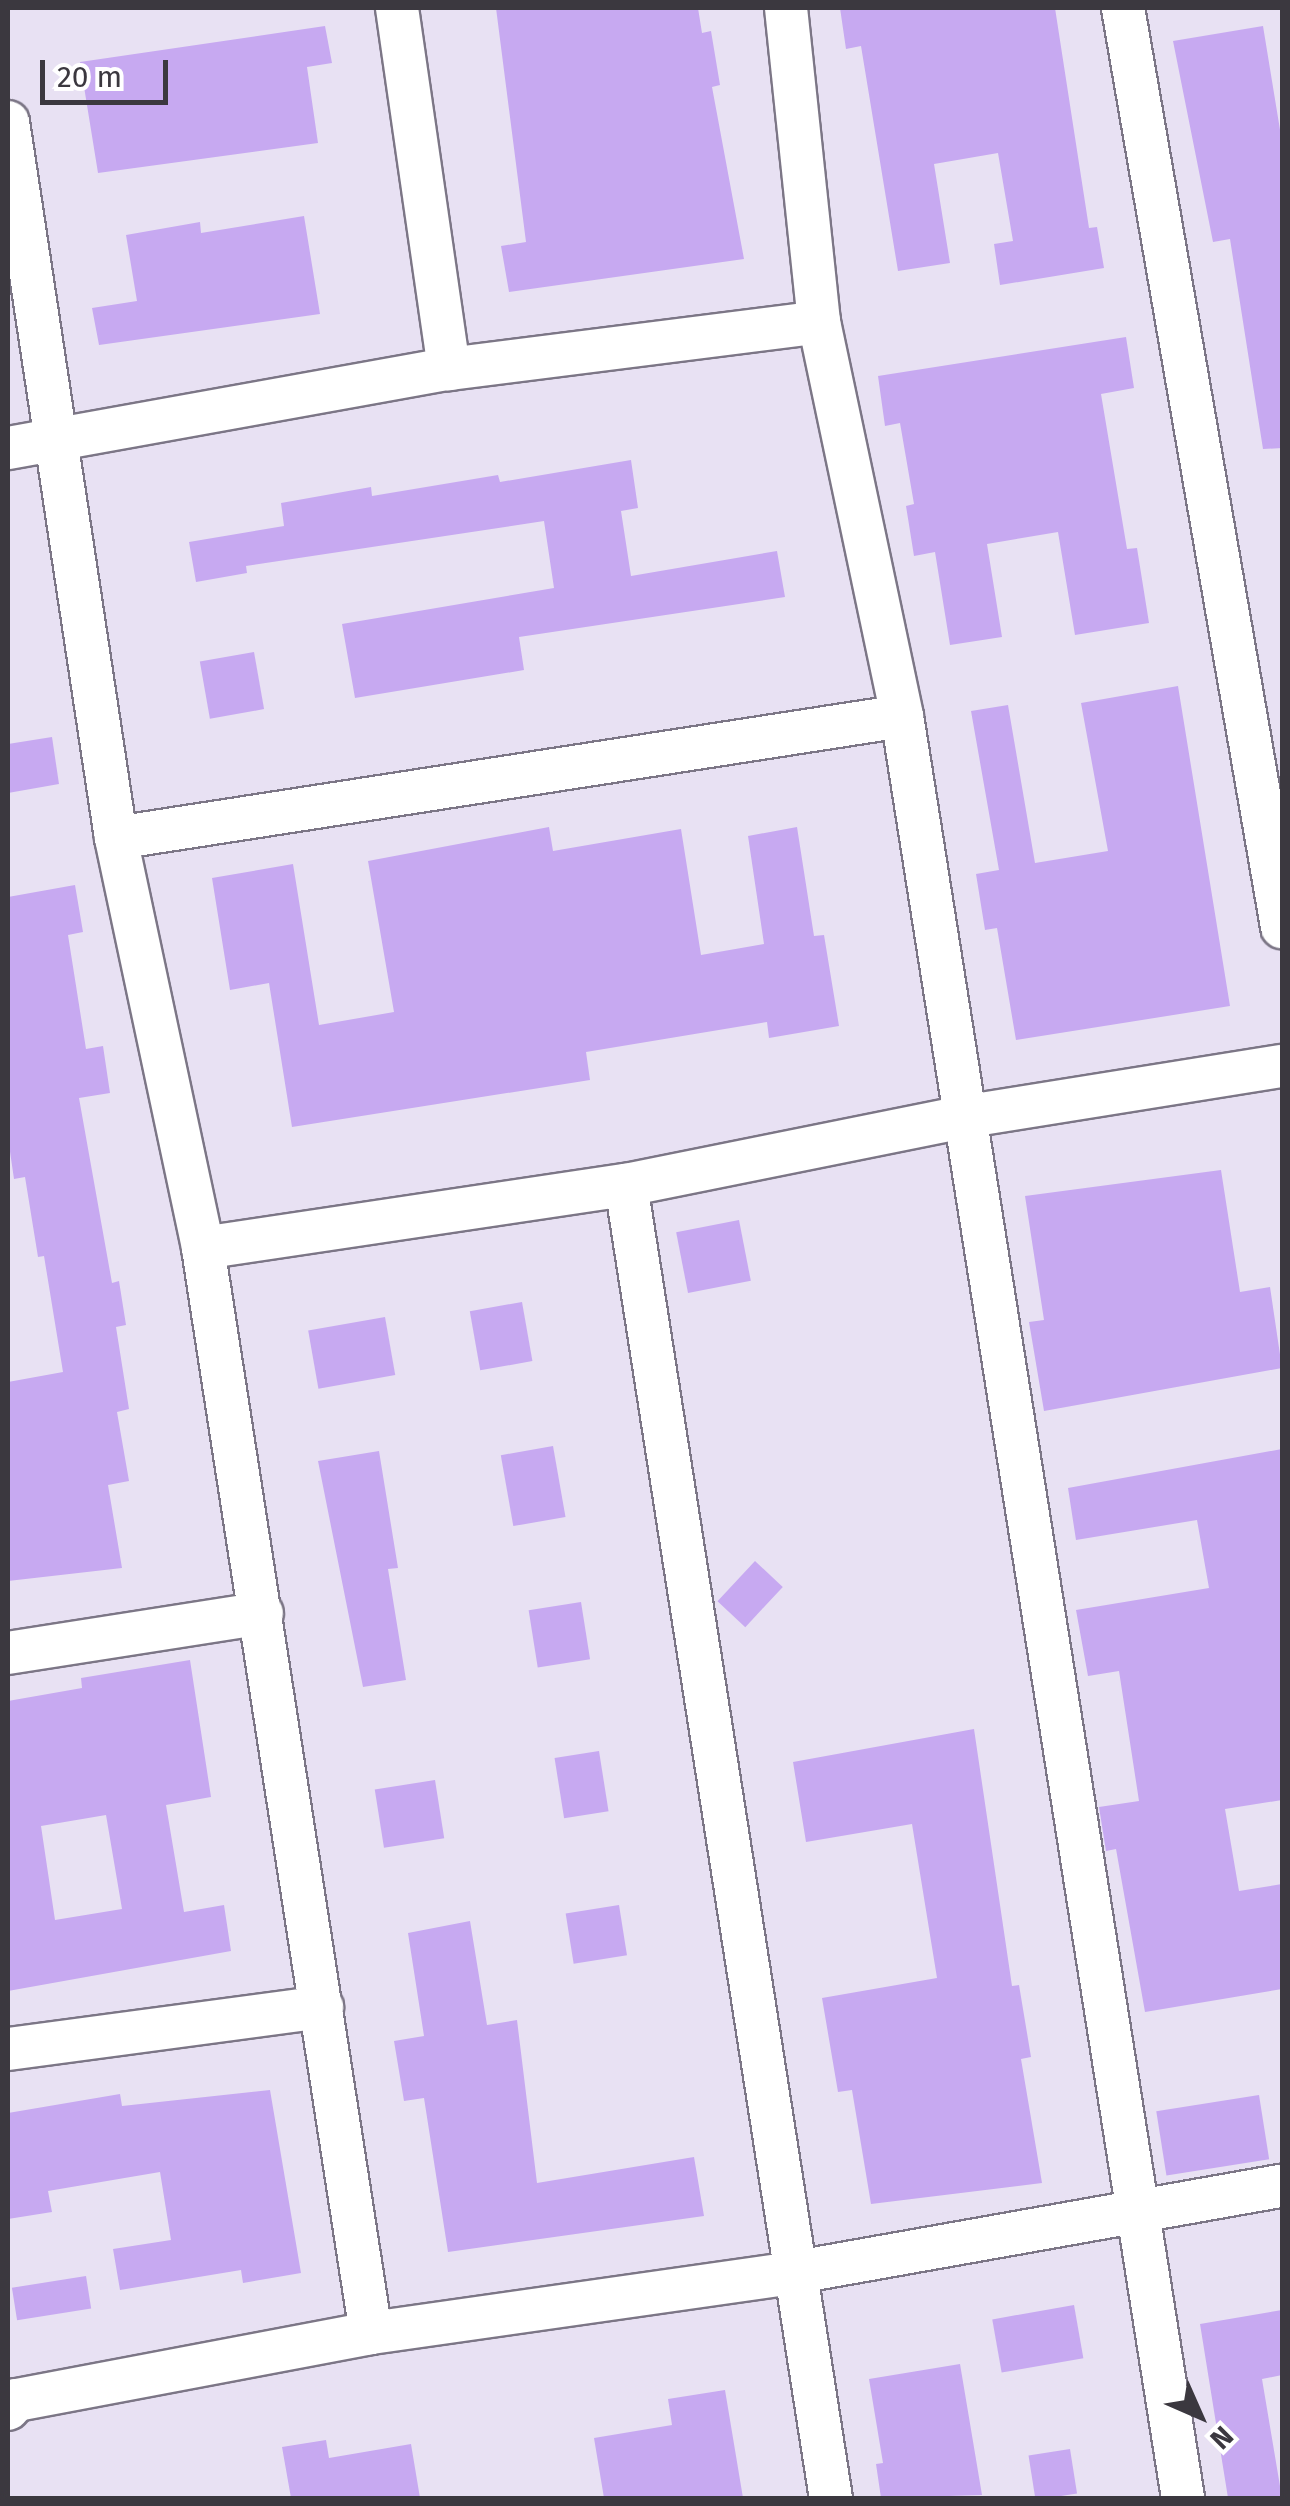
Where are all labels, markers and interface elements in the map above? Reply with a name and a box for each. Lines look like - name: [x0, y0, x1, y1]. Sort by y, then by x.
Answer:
- scale bar: [45, 40, 172, 102]
- text: 20 m: [57, 59, 122, 95]
- north arrow: [1150, 2366, 1250, 2466]
- text: N: [1203, 2419, 1240, 2456]

